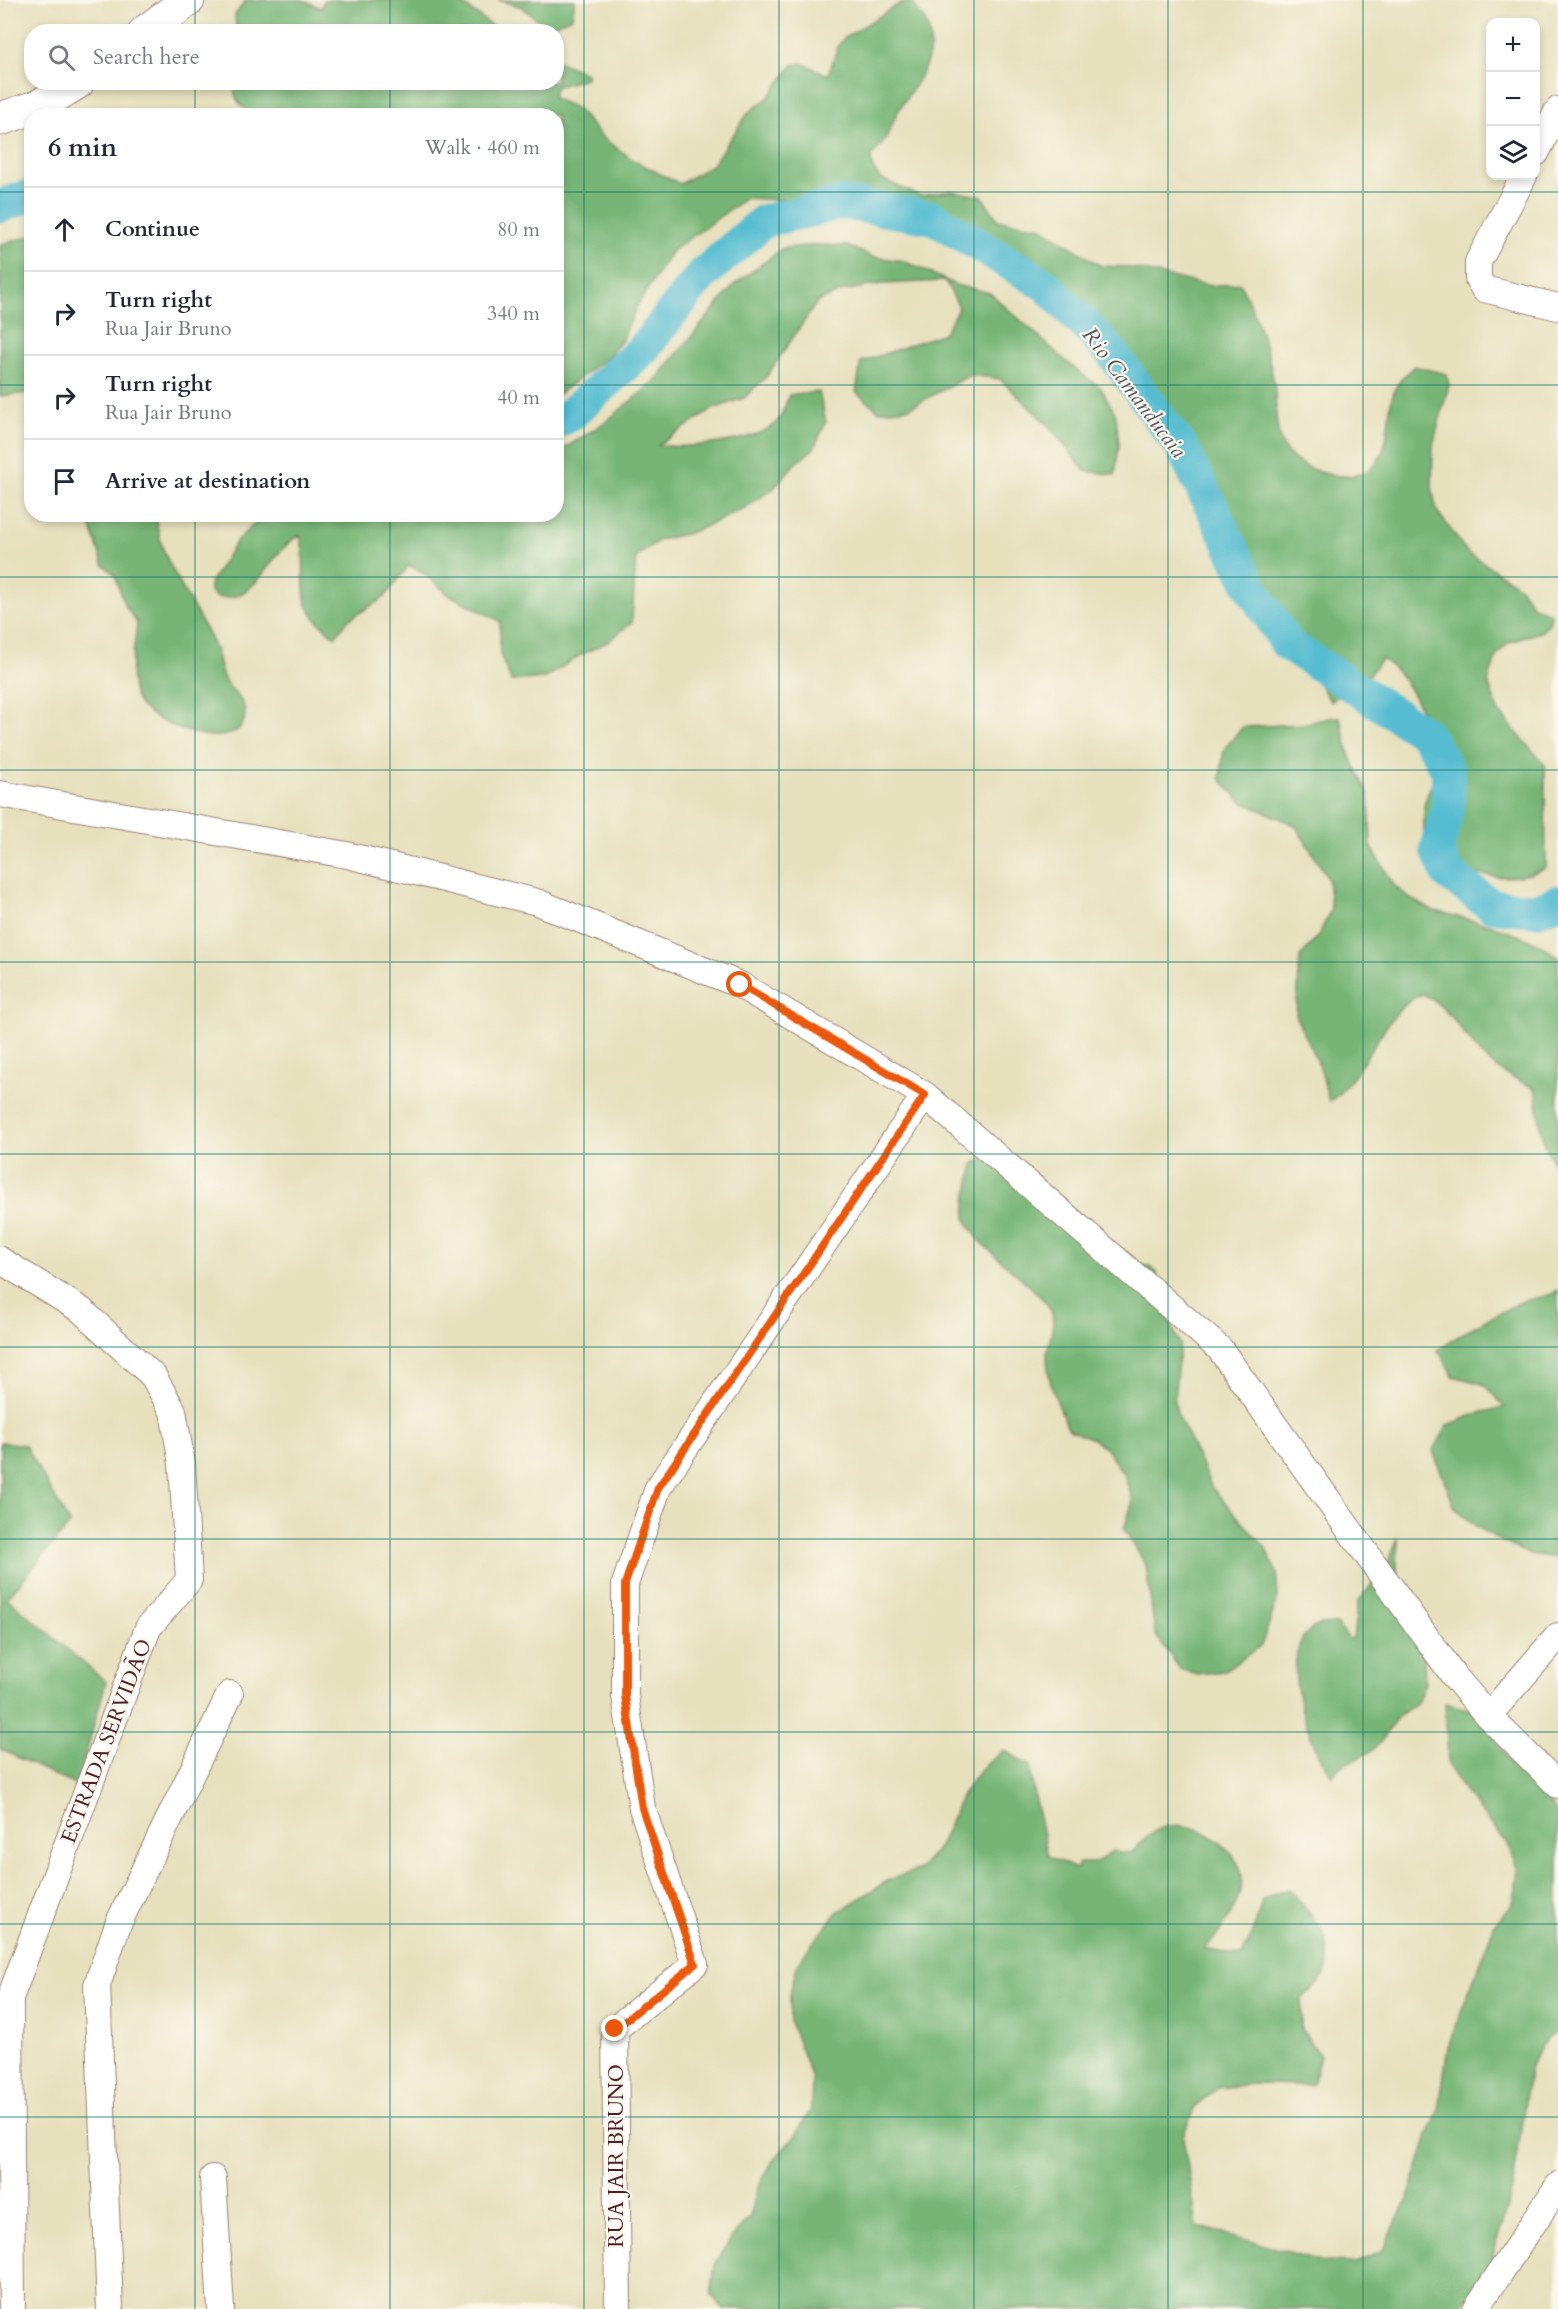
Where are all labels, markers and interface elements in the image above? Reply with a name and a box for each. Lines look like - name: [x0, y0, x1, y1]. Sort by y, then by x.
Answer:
- map controls: [1486, 18, 1540, 180]
- button: +: [1486, 18, 1540, 72]
- search box: [24, 24, 564, 90]
- icon: search: [45, 41, 78, 74]
- text: Search here: [93, 42, 200, 72]
- button: −: [1486, 72, 1540, 126]
- button: layers: [1486, 126, 1540, 180]
- text: 6 min: [48, 130, 117, 165]
- text: Walk · 460 m: [425, 134, 540, 161]
- icon: ahead: [48, 213, 81, 246]
- text: Continue: [105, 214, 200, 244]
- text: 80 m: [497, 216, 540, 243]
- text: Turn right: [105, 285, 212, 315]
- icon: right: [48, 297, 81, 330]
- text: 340 m: [487, 300, 540, 327]
- text: Rua Jair Bruno: [105, 315, 232, 342]
- water label: Rio Camanducaia: [1075, 321, 1193, 464]
- text: Turn right: [105, 369, 212, 399]
- icon: right: [48, 381, 81, 414]
- text: 40 m: [497, 384, 540, 411]
- text: Rua Jair Bruno: [105, 399, 232, 426]
- icon: arrive: [48, 465, 81, 498]
- text: Arrive at destination: [105, 466, 310, 496]
- route start: [726, 971, 752, 997]
- street label: ESTRADA SERVIDÃO: [53, 1634, 159, 1848]
- route end: [601, 2015, 627, 2041]
- street label: RUA JAIR BRUNO: [602, 2064, 631, 2248]

